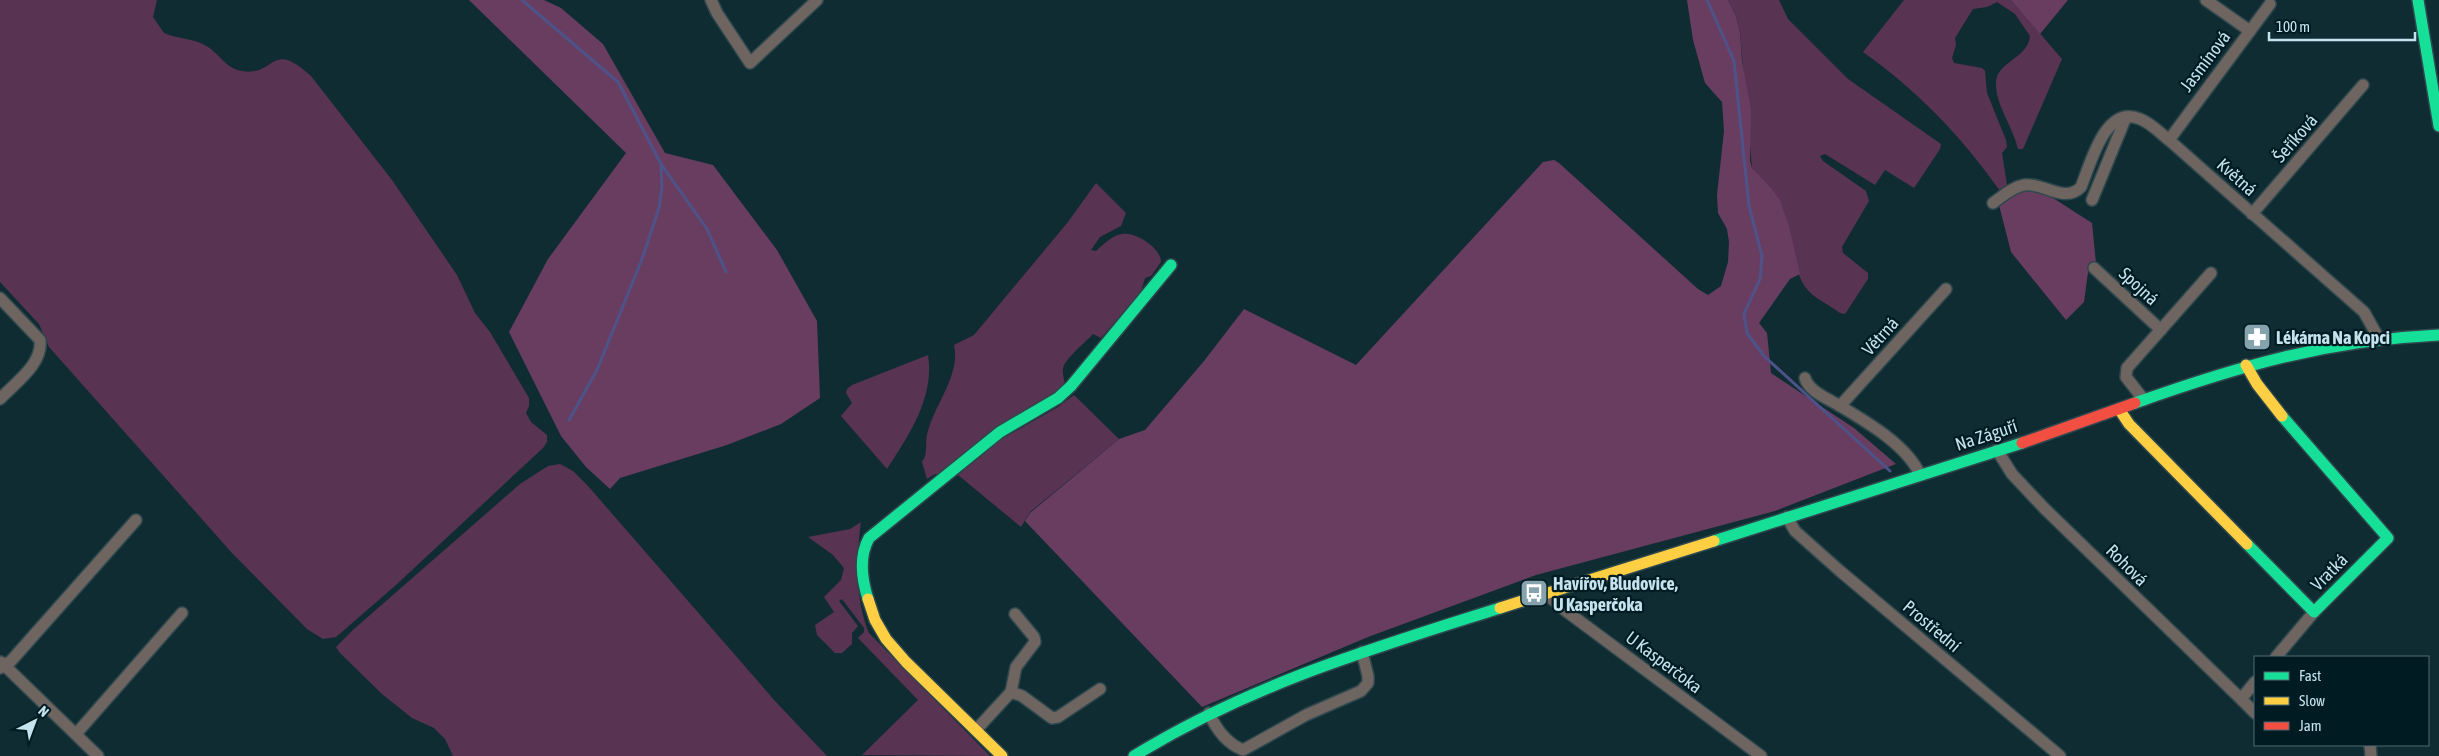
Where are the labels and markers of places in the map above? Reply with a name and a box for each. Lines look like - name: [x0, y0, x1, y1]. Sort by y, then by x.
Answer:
- pharmacy icon: Lékárna Na Kopci: [2242, 322, 2272, 352]
- place label: Lékárna Na Kopci: [2276, 327, 2390, 348]
- place label: Havířov, Bludovice, U Kasperčoka: [1553, 573, 1678, 615]
- bus stop icon: Havířov, Bludovice, U Kasperčoka: [1519, 578, 1549, 608]

